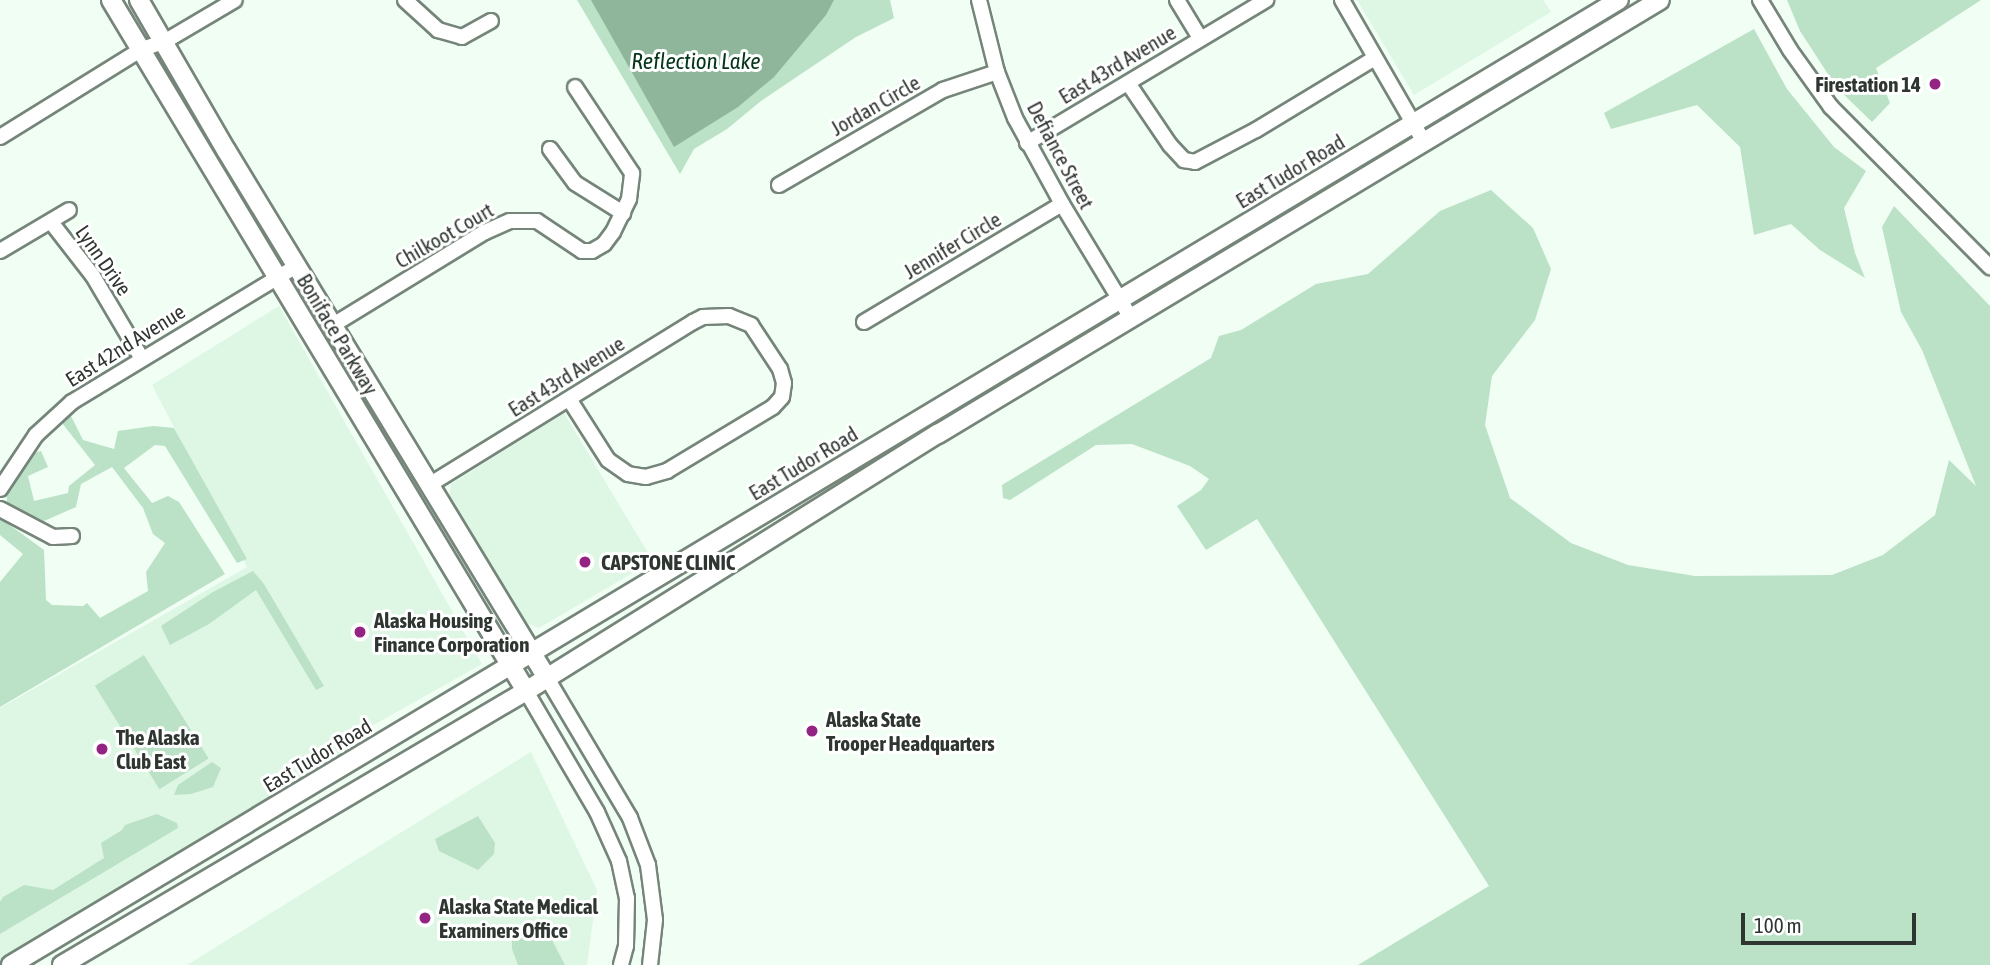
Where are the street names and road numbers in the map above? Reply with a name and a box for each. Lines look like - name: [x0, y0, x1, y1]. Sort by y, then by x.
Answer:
- street label: East 43rd Avenue: [1054, 19, 1180, 109]
- street label: Jordan Circle: [826, 69, 924, 141]
- street label: Defiance Street: [1022, 97, 1100, 213]
- street label: East Tudor Road: [1231, 129, 1349, 213]
- street label: Chilkoot Court: [390, 197, 498, 273]
- street label: Jennifer Circle: [899, 206, 1005, 284]
- street label: Lynn Drive: [71, 220, 137, 300]
- street label: Boniface Parkway: [292, 269, 384, 399]
- street label: East 42nd Avenue: [61, 298, 189, 392]
- street label: East 43rd Avenue: [503, 330, 629, 422]
- street label: East Tudor Road: [744, 421, 862, 505]
- street label: East Tudor Road: [258, 713, 376, 797]

